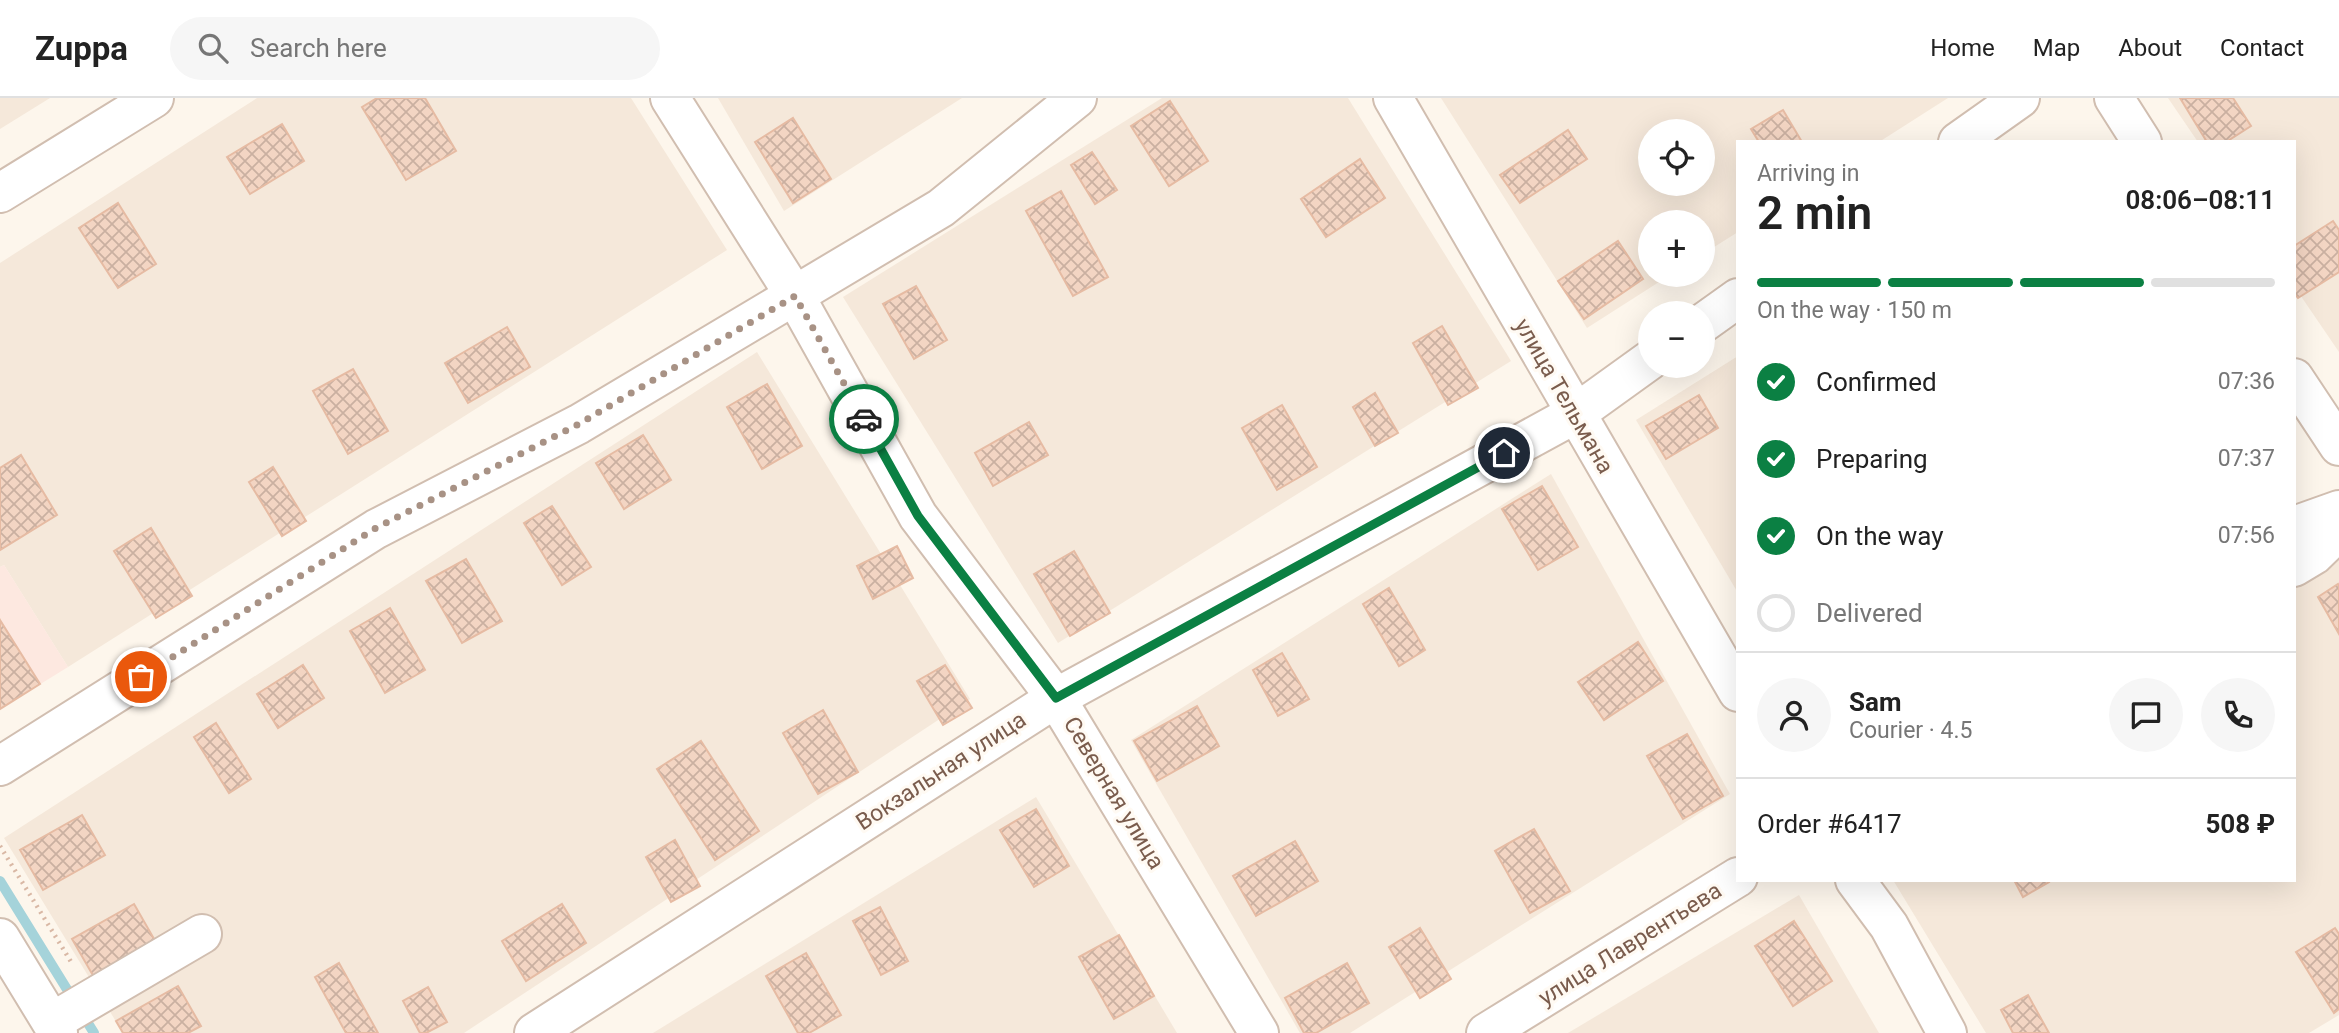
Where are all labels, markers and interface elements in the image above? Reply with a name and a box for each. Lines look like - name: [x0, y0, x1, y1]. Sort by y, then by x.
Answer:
- search box: [170, 17, 660, 80]
- text: Zuppa: [35, 29, 128, 68]
- icon: search: [194, 29, 232, 67]
- text: Search here: [250, 33, 387, 63]
- text: Home: [1930, 34, 1995, 62]
- text: Map: [2033, 34, 2080, 62]
- text: About: [2118, 34, 2182, 62]
- text: Contact: [2220, 34, 2304, 62]
- map controls: [1638, 119, 1715, 378]
- button: locate: [1638, 119, 1715, 196]
- text: Arriving in: [1757, 160, 1860, 187]
- text: 08:06–08:11: [2125, 185, 2275, 215]
- text: 2 min: [1757, 186, 1872, 240]
- button: +: [1638, 210, 1715, 287]
- text: On the way · 150 m: [1757, 297, 1952, 324]
- button: −: [1638, 301, 1715, 378]
- street label: улица Тельмана: [1509, 314, 1619, 478]
- icon: check: [1757, 363, 1795, 401]
- text: Confirmed: [1816, 367, 1937, 397]
- text: 07:36: [2218, 368, 2275, 395]
- courier: [829, 384, 899, 454]
- icon: car: [845, 400, 883, 438]
- pin: [1474, 423, 1534, 483]
- icon: home: [1485, 434, 1523, 472]
- icon: check: [1757, 440, 1795, 478]
- text: Preparing: [1816, 444, 1928, 474]
- text: 07:37: [2218, 445, 2275, 472]
- icon: check: [1757, 517, 1795, 555]
- text: On the way: [1816, 521, 1944, 551]
- text: 07:56: [2218, 522, 2275, 549]
- text: Delivered: [1816, 598, 1923, 628]
- pin: [111, 647, 171, 707]
- icon: bag: [122, 658, 160, 696]
- button: person: [1757, 678, 1831, 752]
- button: chat: [2109, 678, 2183, 752]
- button: phone: [2201, 678, 2275, 752]
- text: Sam: [1849, 687, 1901, 717]
- street label: Вокзальная улица: [851, 706, 1031, 836]
- street label: Северная улица: [1058, 712, 1170, 874]
- text: Courier · 4.5: [1849, 717, 1972, 744]
- text: Order #6417: [1757, 809, 1902, 839]
- text: 508 ₽: [2205, 809, 2275, 839]
- street label: улица Лаврентьева: [1534, 877, 1726, 1011]

